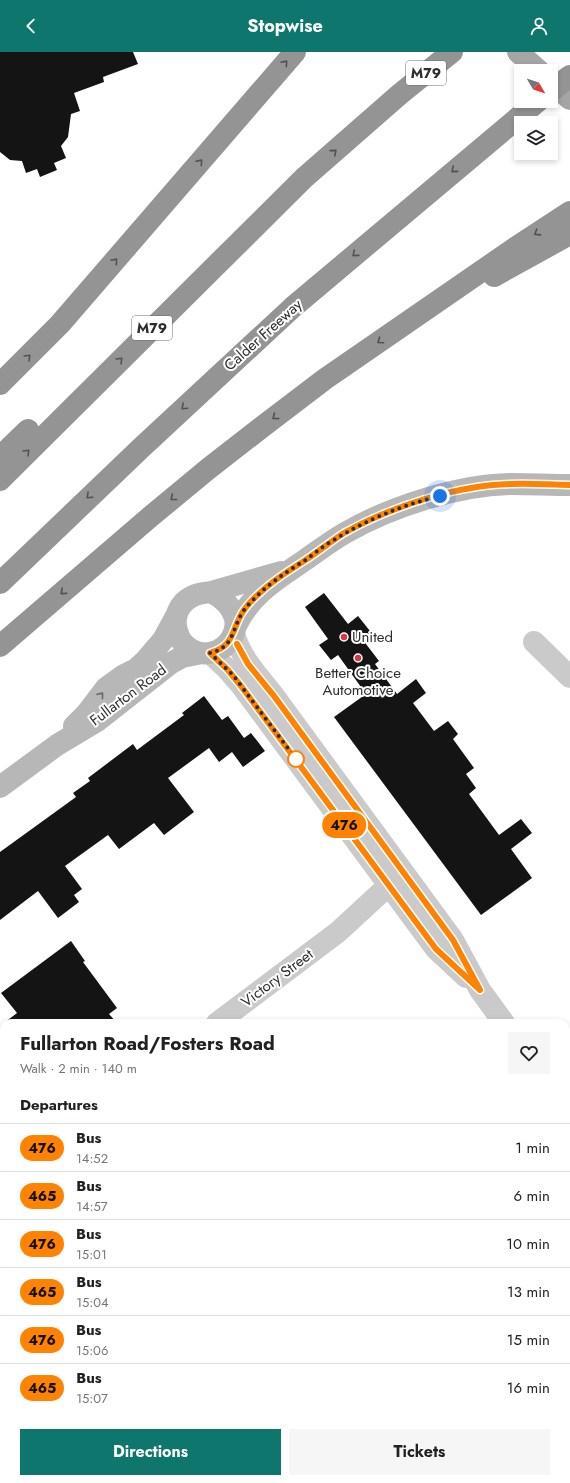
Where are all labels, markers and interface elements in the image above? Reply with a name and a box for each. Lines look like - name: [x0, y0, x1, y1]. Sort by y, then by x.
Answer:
- text: Stopwise: [247, 13, 323, 39]
- icon: back: [20, 15, 42, 37]
- icon: person: [528, 15, 550, 37]
- one-way arrow: [280, 61, 287, 68]
- road number: M79: [406, 61, 446, 85]
- north arrow: [514, 64, 558, 108]
- map controls: [514, 64, 558, 160]
- button: layers: [514, 116, 558, 160]
- one-way arrow: [329, 150, 336, 157]
- one-way arrow: [196, 159, 203, 167]
- one-way arrow: [452, 166, 459, 173]
- one-way arrow: [535, 228, 542, 235]
- one-way arrow: [352, 250, 360, 257]
- one-way arrow: [111, 258, 118, 265]
- street label: Calder Freeway: [219, 294, 307, 376]
- road number: M79: [132, 316, 172, 340]
- one-way arrow: [378, 336, 385, 343]
- one-way arrow: [23, 354, 31, 362]
- one-way arrow: [115, 357, 123, 365]
- one-way arrow: [181, 402, 188, 409]
- one-way arrow: [272, 412, 279, 420]
- one-way arrow: [22, 449, 30, 457]
- your location: [430, 486, 450, 506]
- one-way arrow: [86, 492, 94, 499]
- one-way arrow: [170, 493, 177, 500]
- one-way arrow: [60, 587, 67, 594]
- place label: United: [352, 626, 393, 648]
- marker: United: [339, 632, 349, 642]
- marker: Better Choice Automotive: [353, 653, 363, 663]
- street label: Fullarton Road: [85, 659, 171, 731]
- place label: Better Choice Automotive: [315, 662, 401, 701]
- one-way arrow: [96, 692, 103, 699]
- unlabelled marker: [287, 750, 305, 768]
- line badge: 476: [321, 812, 367, 838]
- text: 476: [330, 815, 358, 835]
- street label: Victory Street: [236, 943, 318, 1012]
- text: Fullarton Road/Fosters Road: [20, 1030, 275, 1057]
- button: heart: [508, 1032, 550, 1074]
- text: Walk · 2 min · 140 m: [20, 1059, 137, 1078]
- text: Departures: [20, 1094, 98, 1116]
- text: Bus: [76, 1127, 101, 1149]
- text: 1 min: [515, 1137, 550, 1159]
- text: 476: [28, 1138, 56, 1158]
- text: 14:52: [76, 1149, 108, 1168]
- text: Bus: [76, 1175, 102, 1197]
- text: 6 min: [513, 1185, 550, 1207]
- text: 465: [28, 1186, 56, 1206]
- text: 14:57: [76, 1197, 108, 1216]
- text: Bus: [76, 1223, 101, 1245]
- text: 10 min: [506, 1233, 550, 1255]
- text: 476: [28, 1234, 56, 1254]
- text: 15:01: [76, 1245, 107, 1264]
- text: Bus: [76, 1271, 102, 1293]
- text: 13 min: [507, 1281, 550, 1303]
- text: 465: [28, 1282, 56, 1302]
- text: 15:04: [76, 1293, 109, 1312]
- text: Bus: [76, 1319, 101, 1341]
- text: 15 min: [507, 1329, 550, 1351]
- text: 476: [28, 1330, 56, 1350]
- text: 15:06: [76, 1341, 108, 1360]
- text: Bus: [76, 1367, 102, 1389]
- text: 16 min: [507, 1377, 550, 1399]
- text: 465: [28, 1378, 56, 1398]
- text: 15:07: [76, 1389, 108, 1408]
- button: Directions: [20, 1429, 281, 1475]
- button: Tickets: [289, 1429, 550, 1475]

